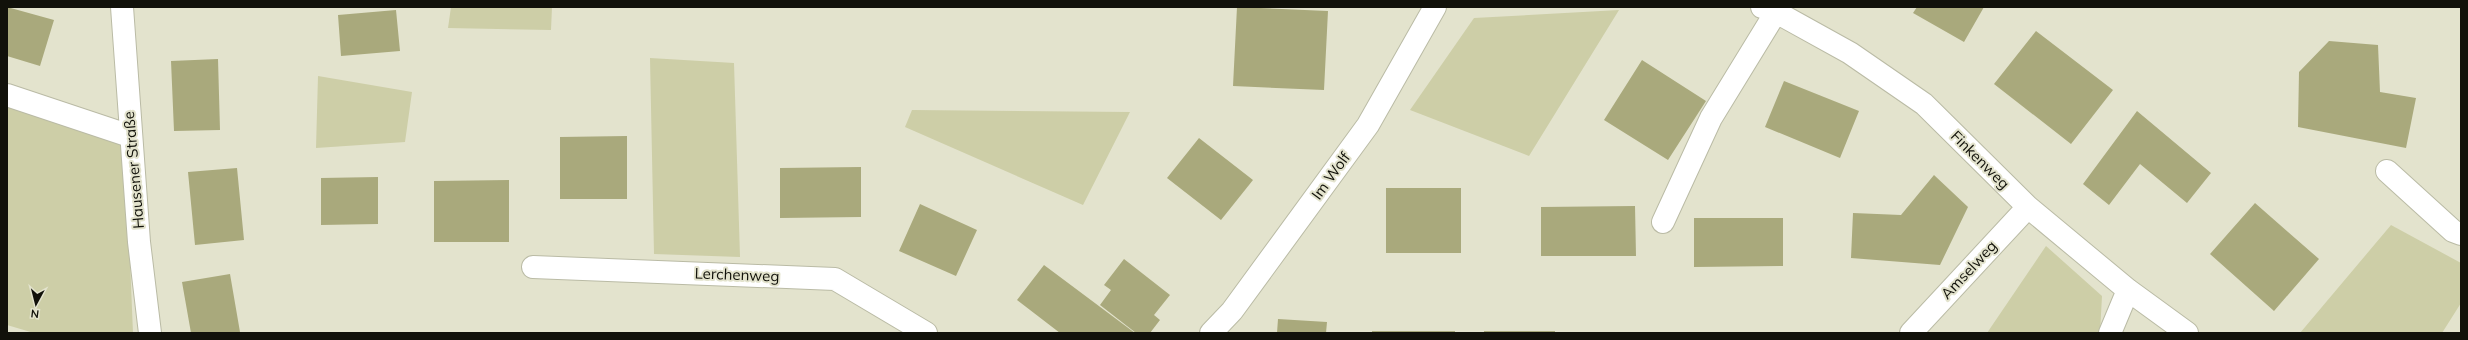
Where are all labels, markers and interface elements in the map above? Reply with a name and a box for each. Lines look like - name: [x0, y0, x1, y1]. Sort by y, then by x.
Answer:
- street label: Hausener Straße: [119, 111, 148, 229]
- street label: Finkenweg: [1947, 126, 2014, 193]
- street label: Im Wolf: [1307, 148, 1355, 203]
- street label: Amselweg: [1937, 236, 2001, 303]
- street label: Lerchenweg: [694, 264, 780, 285]
- north arrow: [16, 284, 56, 324]
- text: N: [30, 306, 40, 321]

